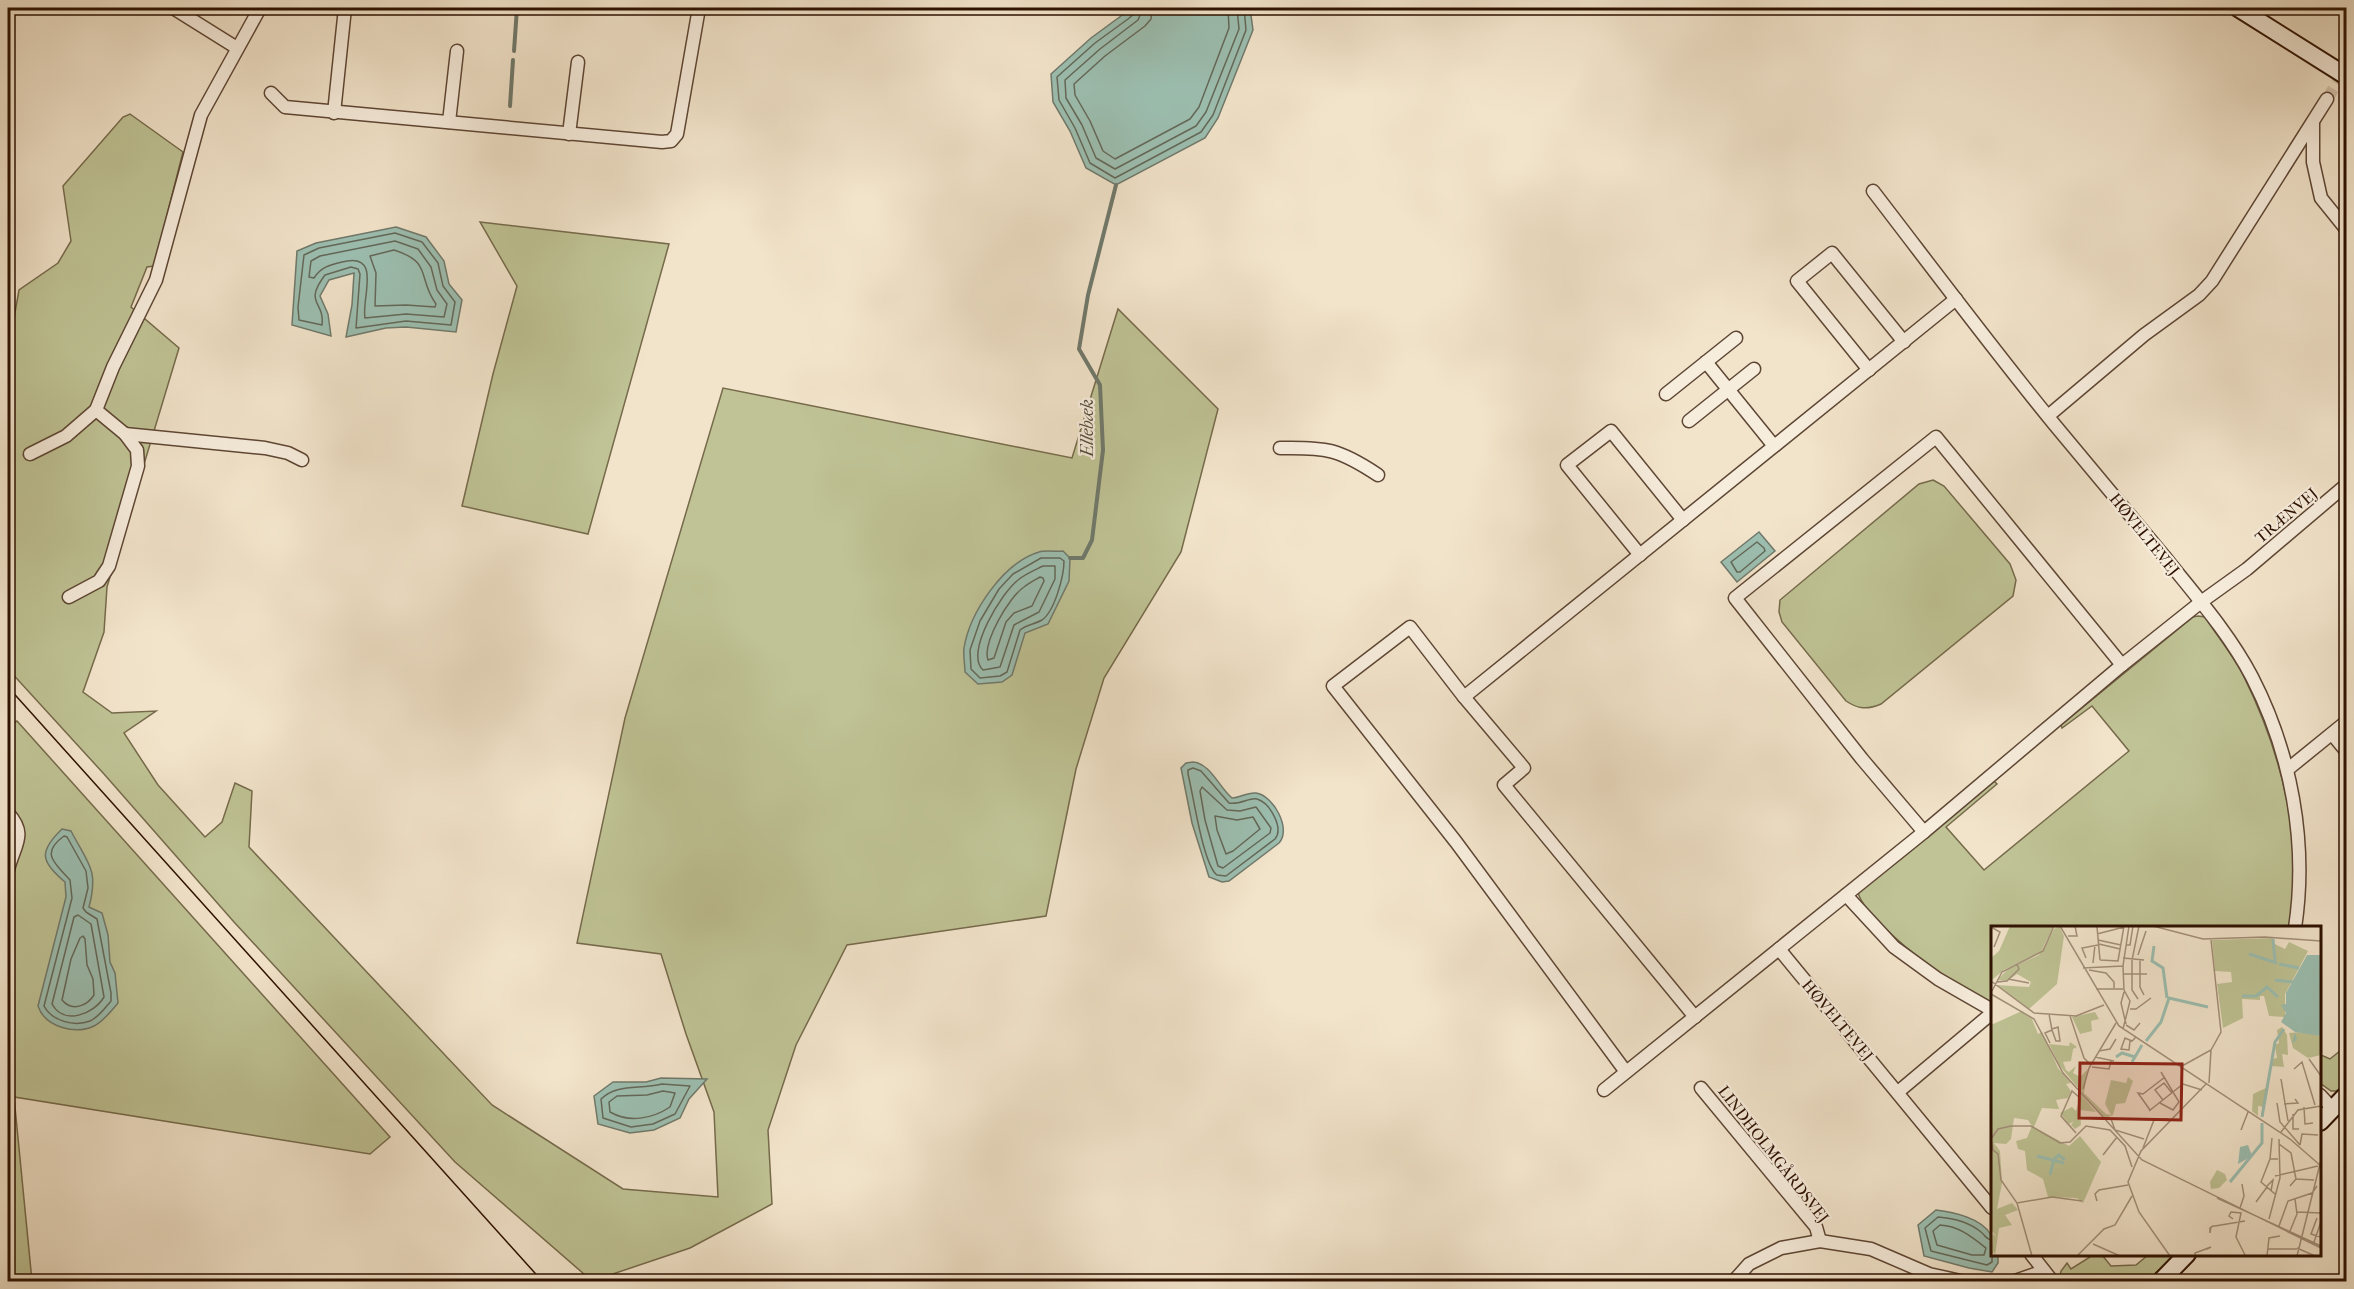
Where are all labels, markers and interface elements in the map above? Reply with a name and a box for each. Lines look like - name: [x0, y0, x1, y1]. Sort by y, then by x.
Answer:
- water label: Ellebæk: [1077, 399, 1098, 458]
- street label: TRÆNVEJ: [2251, 484, 2321, 547]
- street label: HØVELTEVEJ: [2106, 489, 2184, 579]
- inset map: [1991, 926, 2321, 1256]
- street label: HØVELTEVEJ: [1798, 976, 1877, 1065]
- street label: LINDHOLMGÅRDSVEJ: [1714, 1081, 1834, 1227]

